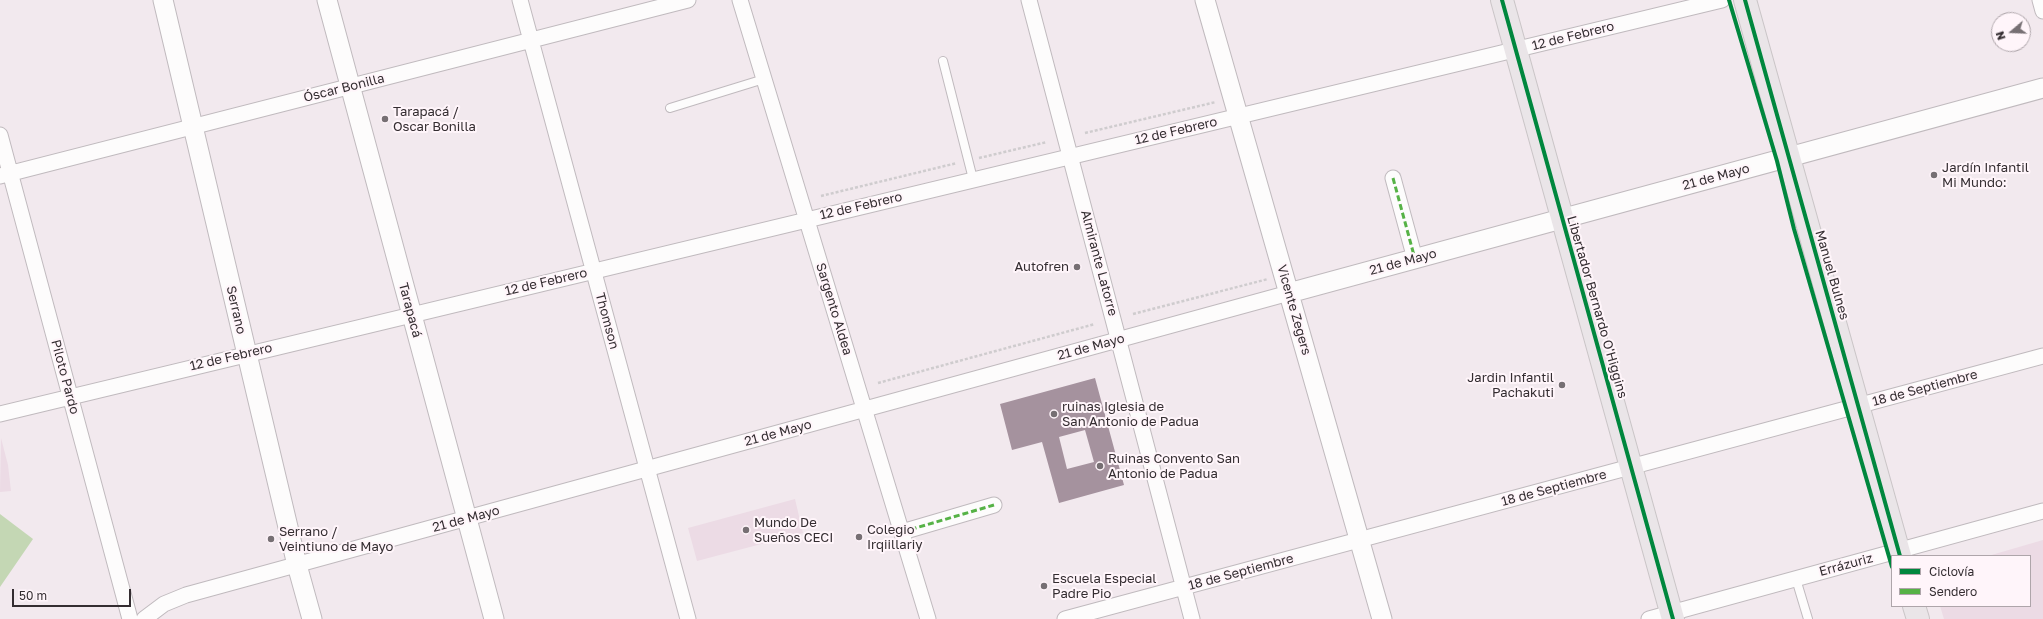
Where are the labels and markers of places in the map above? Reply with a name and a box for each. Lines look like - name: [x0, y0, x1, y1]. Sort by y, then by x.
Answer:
- place label: Tarapacá / Oscar Bonilla: [393, 104, 476, 135]
- marker: Tarapacá / Oscar Bonilla: [380, 114, 390, 124]
- place label: Jardín Infantil Mi Mundo:: [1942, 160, 2029, 191]
- marker: Jardín Infantil Mi Mundo:: [1929, 170, 1939, 180]
- place label: Autofren: [1015, 259, 1069, 275]
- marker: Autofren: [1072, 262, 1082, 272]
- place label: Jardin Infantil Pachakuti: [1467, 370, 1554, 401]
- marker: Jardin Infantil Pachakuti: [1557, 380, 1567, 390]
- place label: ruinas Iglesia de San Antonio de Padua: [1062, 399, 1199, 430]
- marker: ruinas Iglesia de San Antonio de Padua: [1049, 409, 1059, 419]
- place label: Ruinas Convento San Antonio de Padua: [1108, 451, 1240, 482]
- marker: Ruinas Convento San Antonio de Padua: [1095, 461, 1105, 471]
- place label: Mundo De Sueños CECI: [754, 515, 833, 546]
- place label: Colegio Irqiillariy: [867, 522, 922, 553]
- place label: Serrano / Veintiuno de Mayo: [279, 524, 393, 555]
- marker: Mundo De Sueños CECI: [741, 525, 751, 535]
- marker: Colegio Irqiillariy: [854, 532, 864, 542]
- marker: Serrano / Veintiuno de Mayo: [266, 534, 276, 544]
- place label: Escuela Especial Padre Pio: [1052, 571, 1156, 602]
- marker: Escuela Especial Padre Pio: [1039, 581, 1049, 591]

